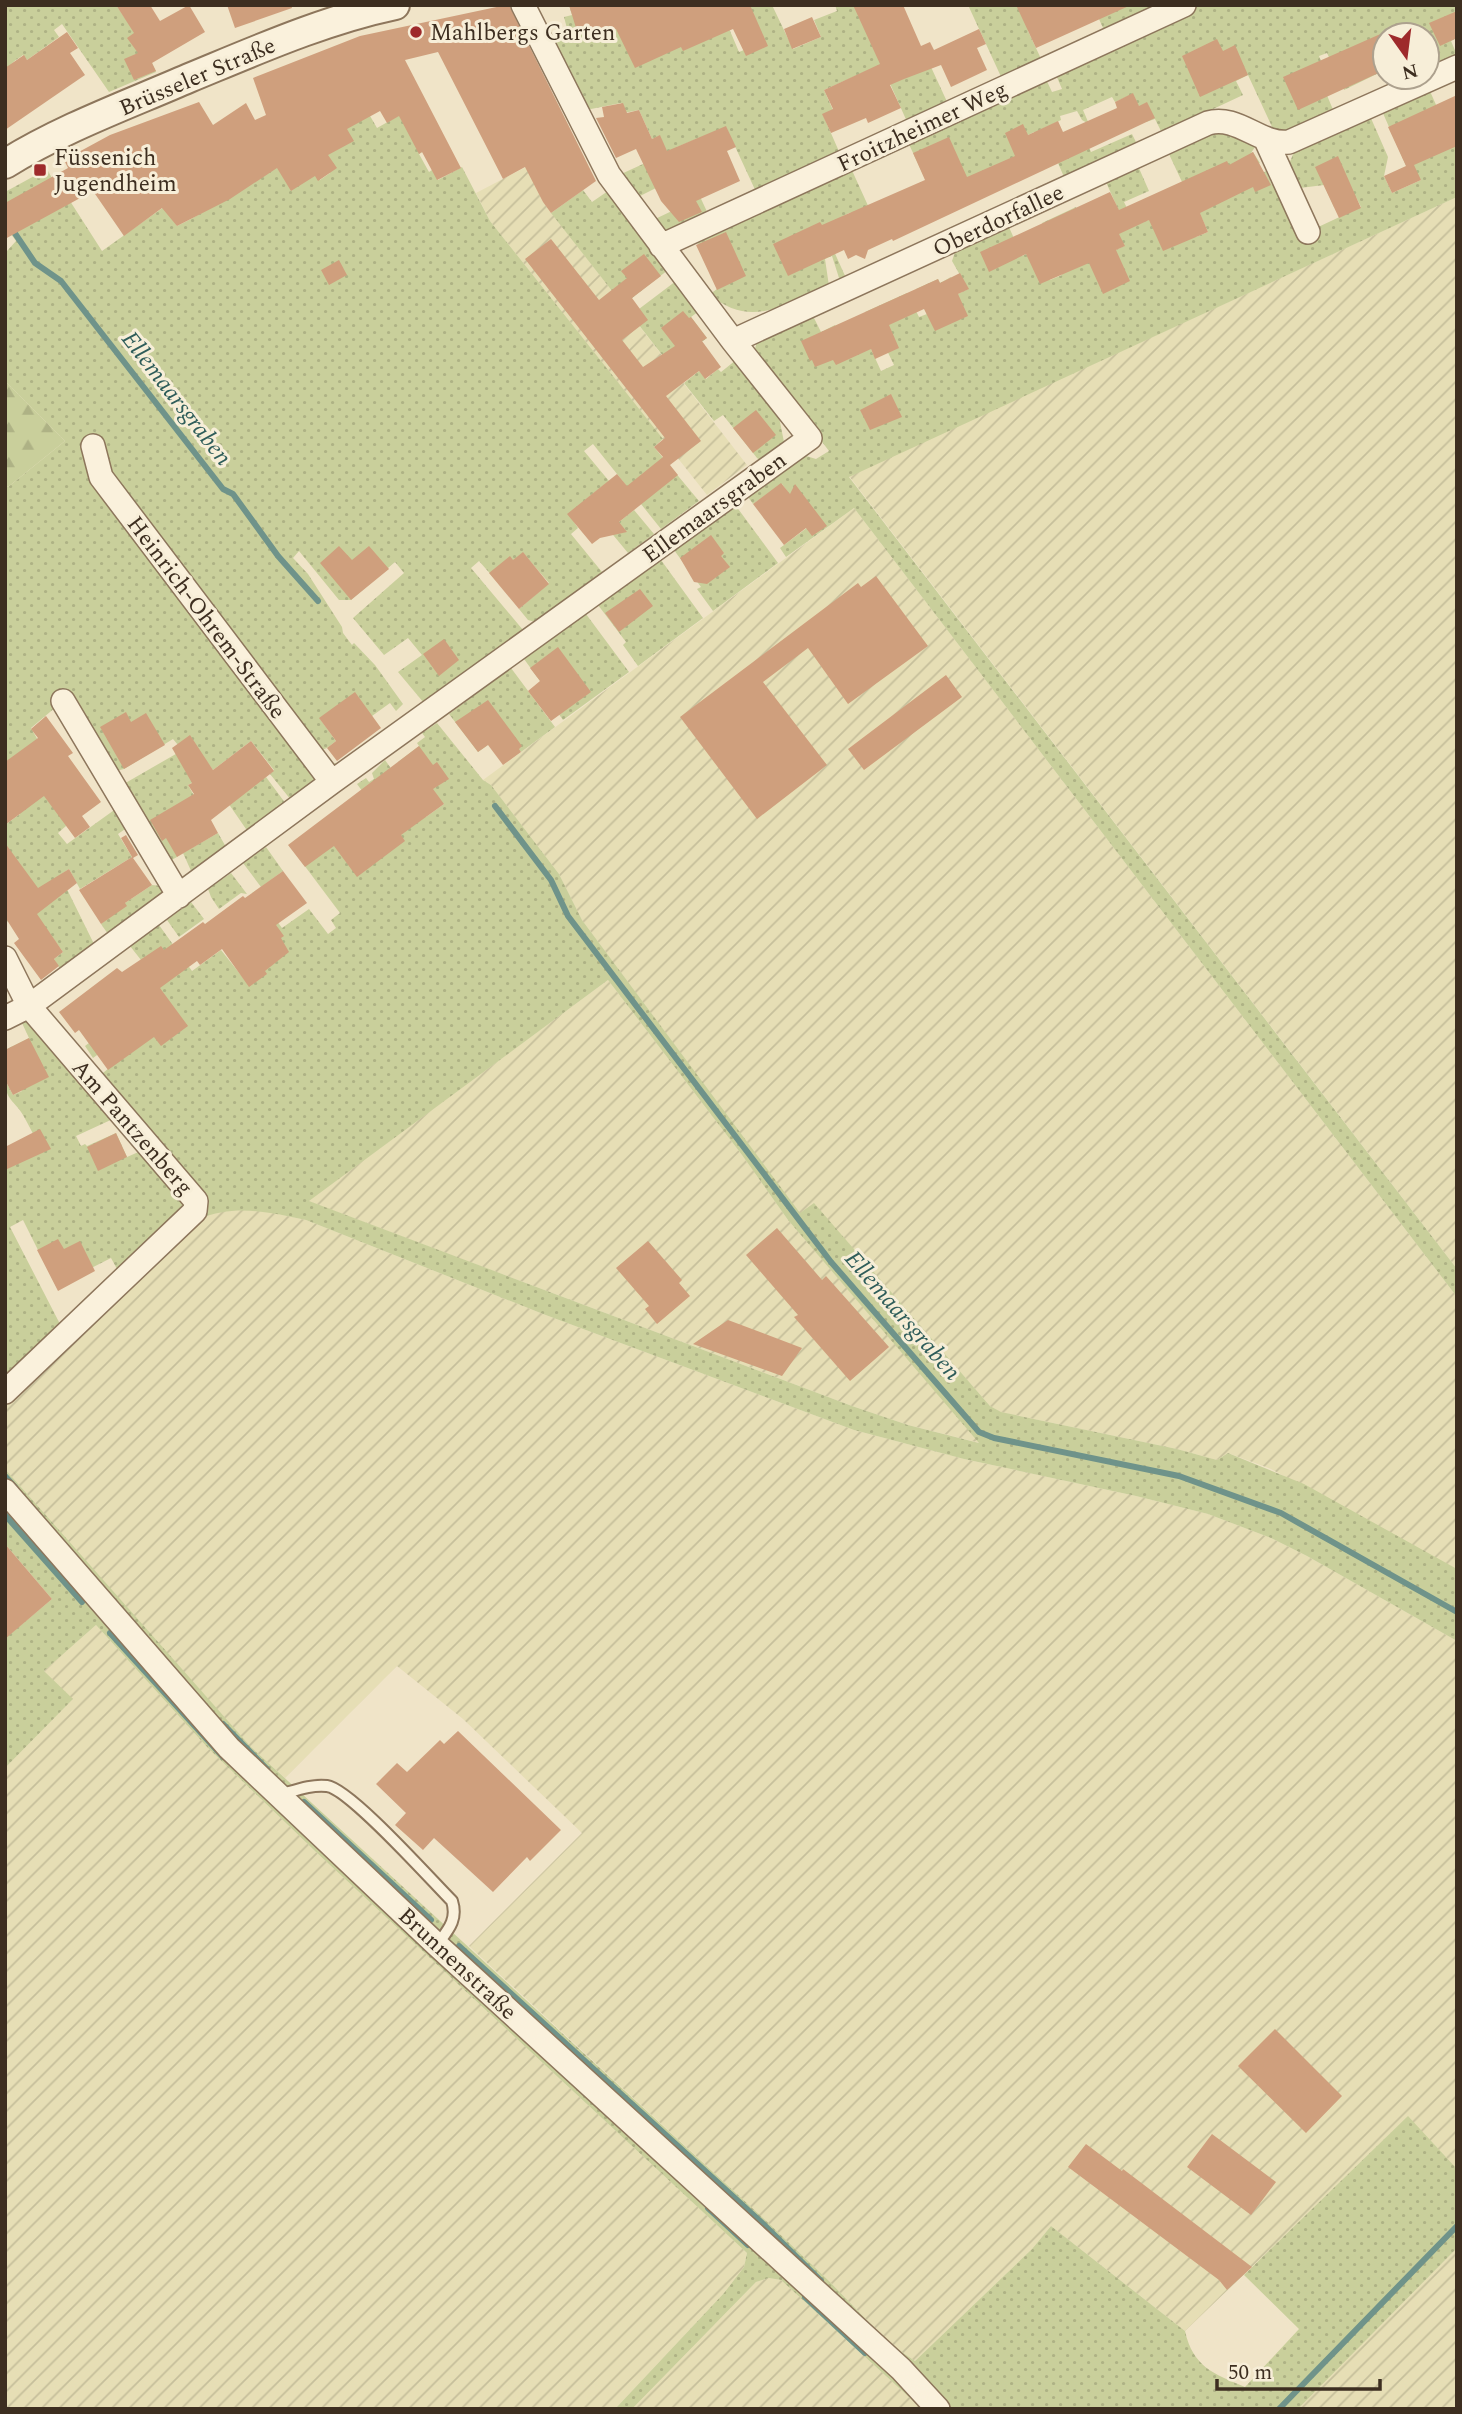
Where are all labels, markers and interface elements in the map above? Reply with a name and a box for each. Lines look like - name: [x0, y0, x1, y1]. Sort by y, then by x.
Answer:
- place label: Mahlbergs Garten: [430, 16, 615, 51]
- north arrow: [1371, 21, 1441, 91]
- marker: Mahlbergs Garten: [408, 24, 424, 40]
- street label: Brüsseler Straße: [114, 29, 281, 126]
- text: N: [1399, 55, 1421, 87]
- street label: Froitzheimer Weg: [832, 73, 1014, 182]
- place label: Füssenich Jugendheim: [54, 141, 177, 202]
- marker: Füssenich Jugendheim: [32, 162, 48, 178]
- street label: Oberdorfallee: [927, 176, 1070, 267]
- water label: Ellemaarsgraben: [112, 323, 241, 474]
- street label: Ellemaarsgraben: [635, 444, 794, 573]
- street label: Heinrich-Ohrem-Straße: [118, 509, 294, 727]
- street label: Am Pantzenberg: [63, 1052, 201, 1204]
- water label: Ellemaarsgraben: [835, 1242, 969, 1389]
- street label: Brunnenstraße: [389, 1899, 525, 2029]
- scale bar: [1217, 2348, 1380, 2392]
- text: 50 m: [1228, 2357, 1272, 2389]

